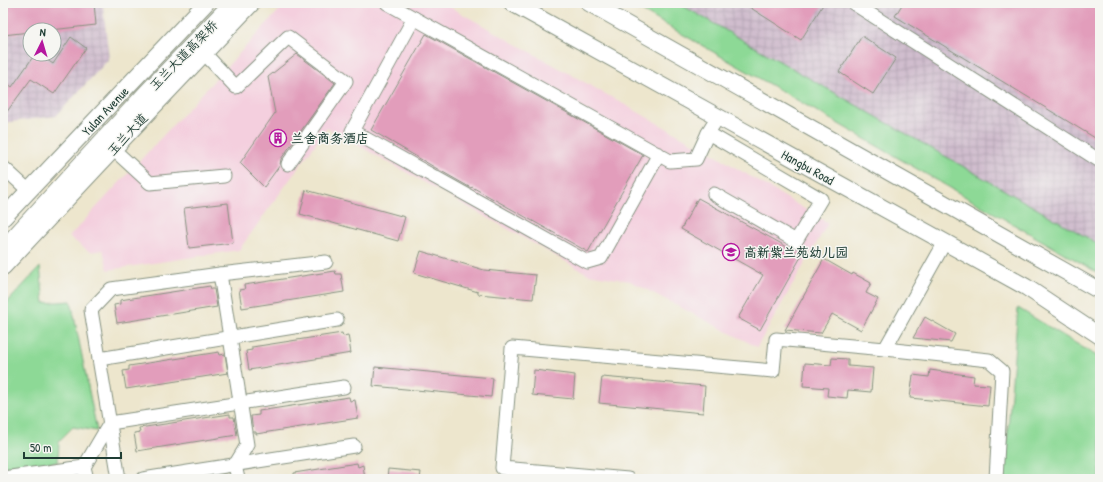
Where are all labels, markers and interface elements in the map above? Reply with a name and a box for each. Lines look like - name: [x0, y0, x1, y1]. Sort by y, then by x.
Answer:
- street label: 玉兰大道高架桥: [145, 16, 221, 94]
- north arrow: [22, 22, 62, 62]
- text: N: [39, 25, 47, 39]
- street label: Yulan Avenue: [77, 82, 133, 140]
- street label: 玉兰大道: [103, 109, 151, 159]
- building icon: 兰舍商务酒店: [268, 128, 288, 148]
- place label: 兰舍商务酒店: [291, 129, 369, 147]
- street label: Hangbu Road: [778, 145, 838, 189]
- school or university icon: 高新紫兰苑幼儿园: [721, 242, 741, 262]
- place label: 高新紫兰苑幼儿园: [744, 243, 848, 261]
- scale bar: [24, 434, 121, 460]
- text: 50 m: [30, 439, 51, 456]

